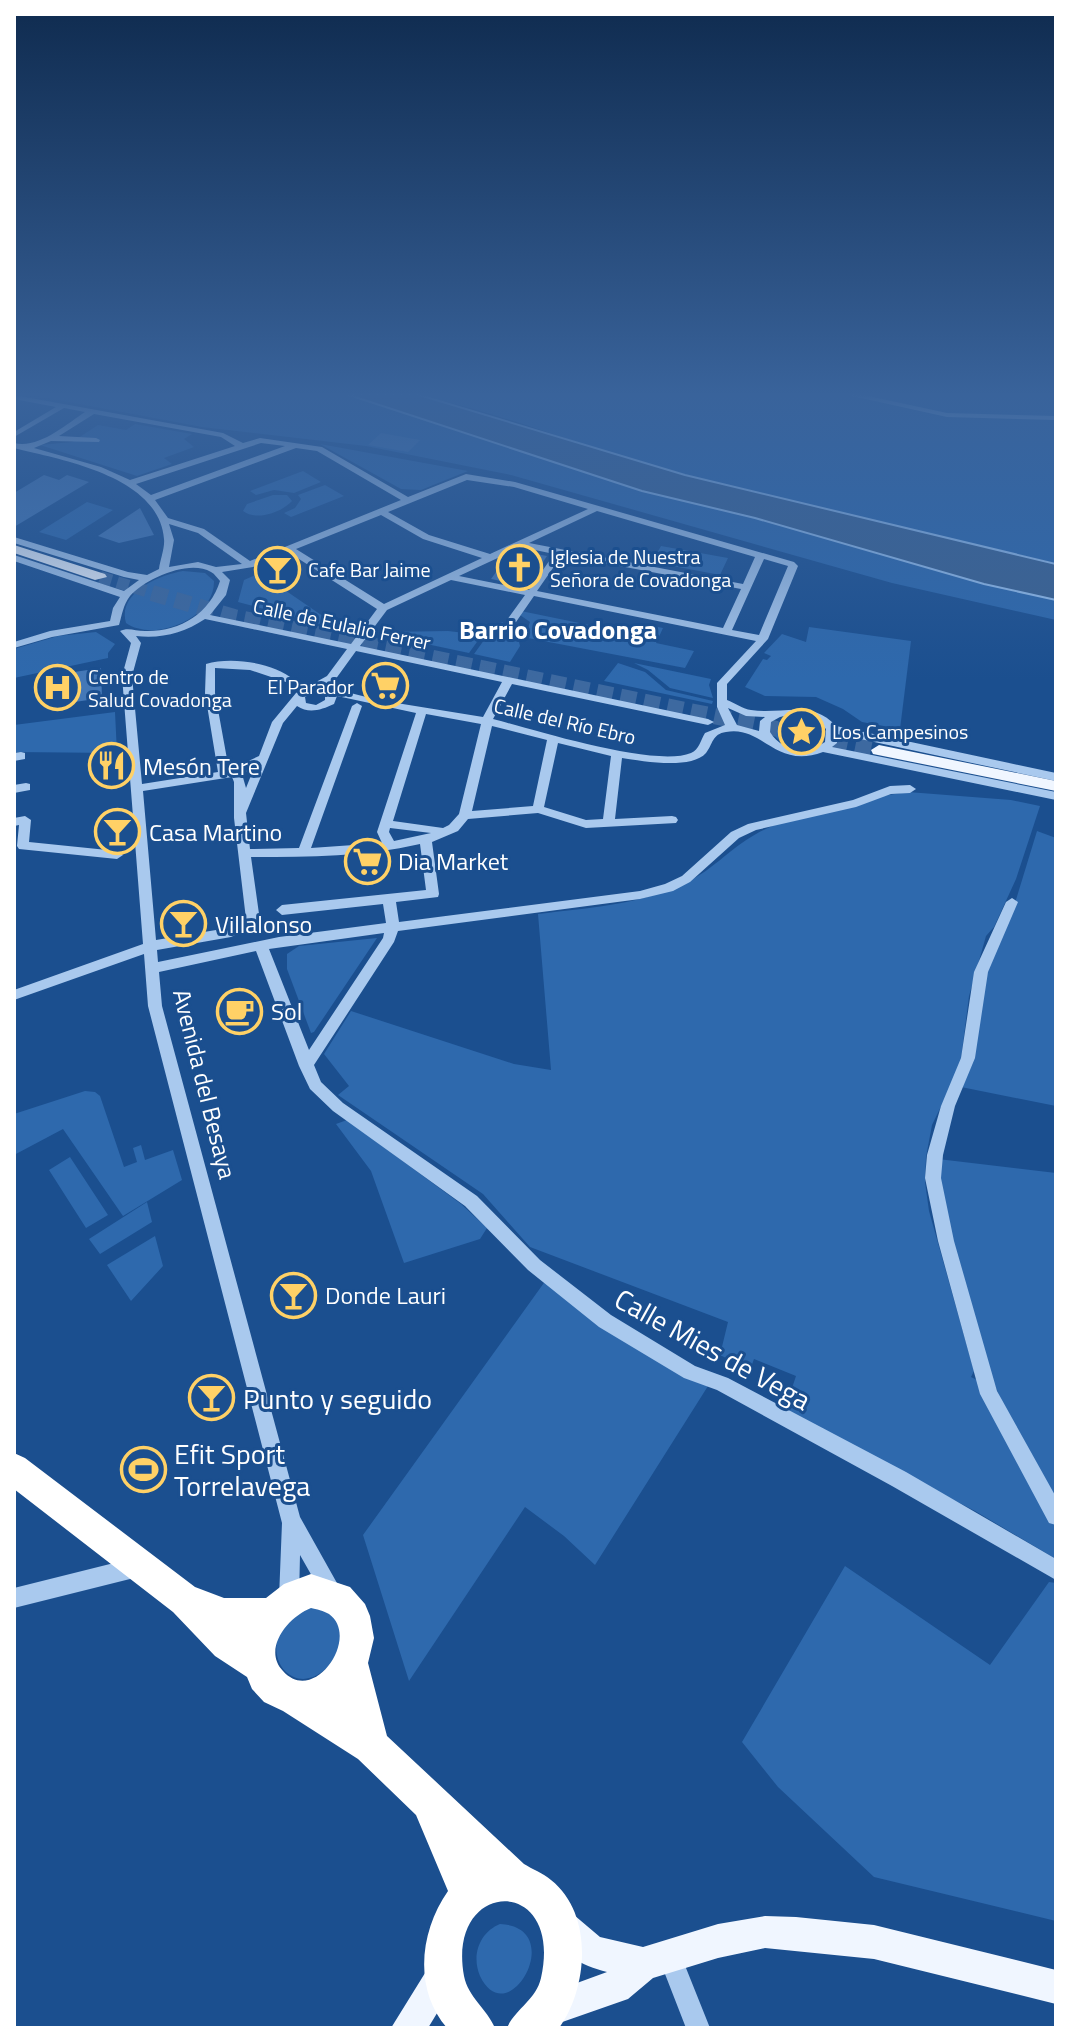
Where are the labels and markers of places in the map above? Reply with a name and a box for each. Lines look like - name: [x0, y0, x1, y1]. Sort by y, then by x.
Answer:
- place label: Iglesia de Nuestra Señora de Covadonga: [550, 541, 731, 595]
- church icon: Iglesia de Nuestra Señora de Covadonga: [495, 544, 543, 592]
- bar icon: Cafe Bar Jaime: [253, 545, 301, 593]
- place label: Cafe Bar Jaime: [308, 554, 431, 585]
- place label: Centro de Salud Covadonga: [88, 661, 232, 715]
- supermarket icon: El Parador: [361, 662, 409, 710]
- hospital icon: Centro de Salud Covadonga: [33, 663, 81, 711]
- place label: El Parador: [267, 671, 354, 702]
- place icon: Los Campesinos: [777, 707, 825, 755]
- place label: Los Campesinos: [832, 716, 968, 747]
- restaurant icon: Mesón Tere: [88, 742, 136, 790]
- place label: Mesón Tere: [143, 748, 260, 784]
- bar icon: Casa Martino: [94, 808, 142, 856]
- place label: Casa Martino: [149, 814, 282, 850]
- supermarket icon: Dia Market: [343, 837, 391, 885]
- place label: Dia Market: [398, 843, 509, 879]
- bar icon: Villalonso: [160, 900, 208, 948]
- place label: Villalonso: [215, 906, 312, 942]
- cafe icon: Sol: [216, 987, 264, 1035]
- place label: Sol: [271, 993, 302, 1029]
- bar icon: Donde Lauri: [270, 1271, 318, 1319]
- place label: Donde Lauri: [325, 1277, 446, 1313]
- bar icon: Punto y seguido: [188, 1374, 236, 1422]
- place label: Punto y seguido: [243, 1377, 432, 1420]
- place label: Efit Sport Torrelavega: [174, 1432, 310, 1507]
- sports icon: Efit Sport Torrelavega: [119, 1445, 167, 1493]

